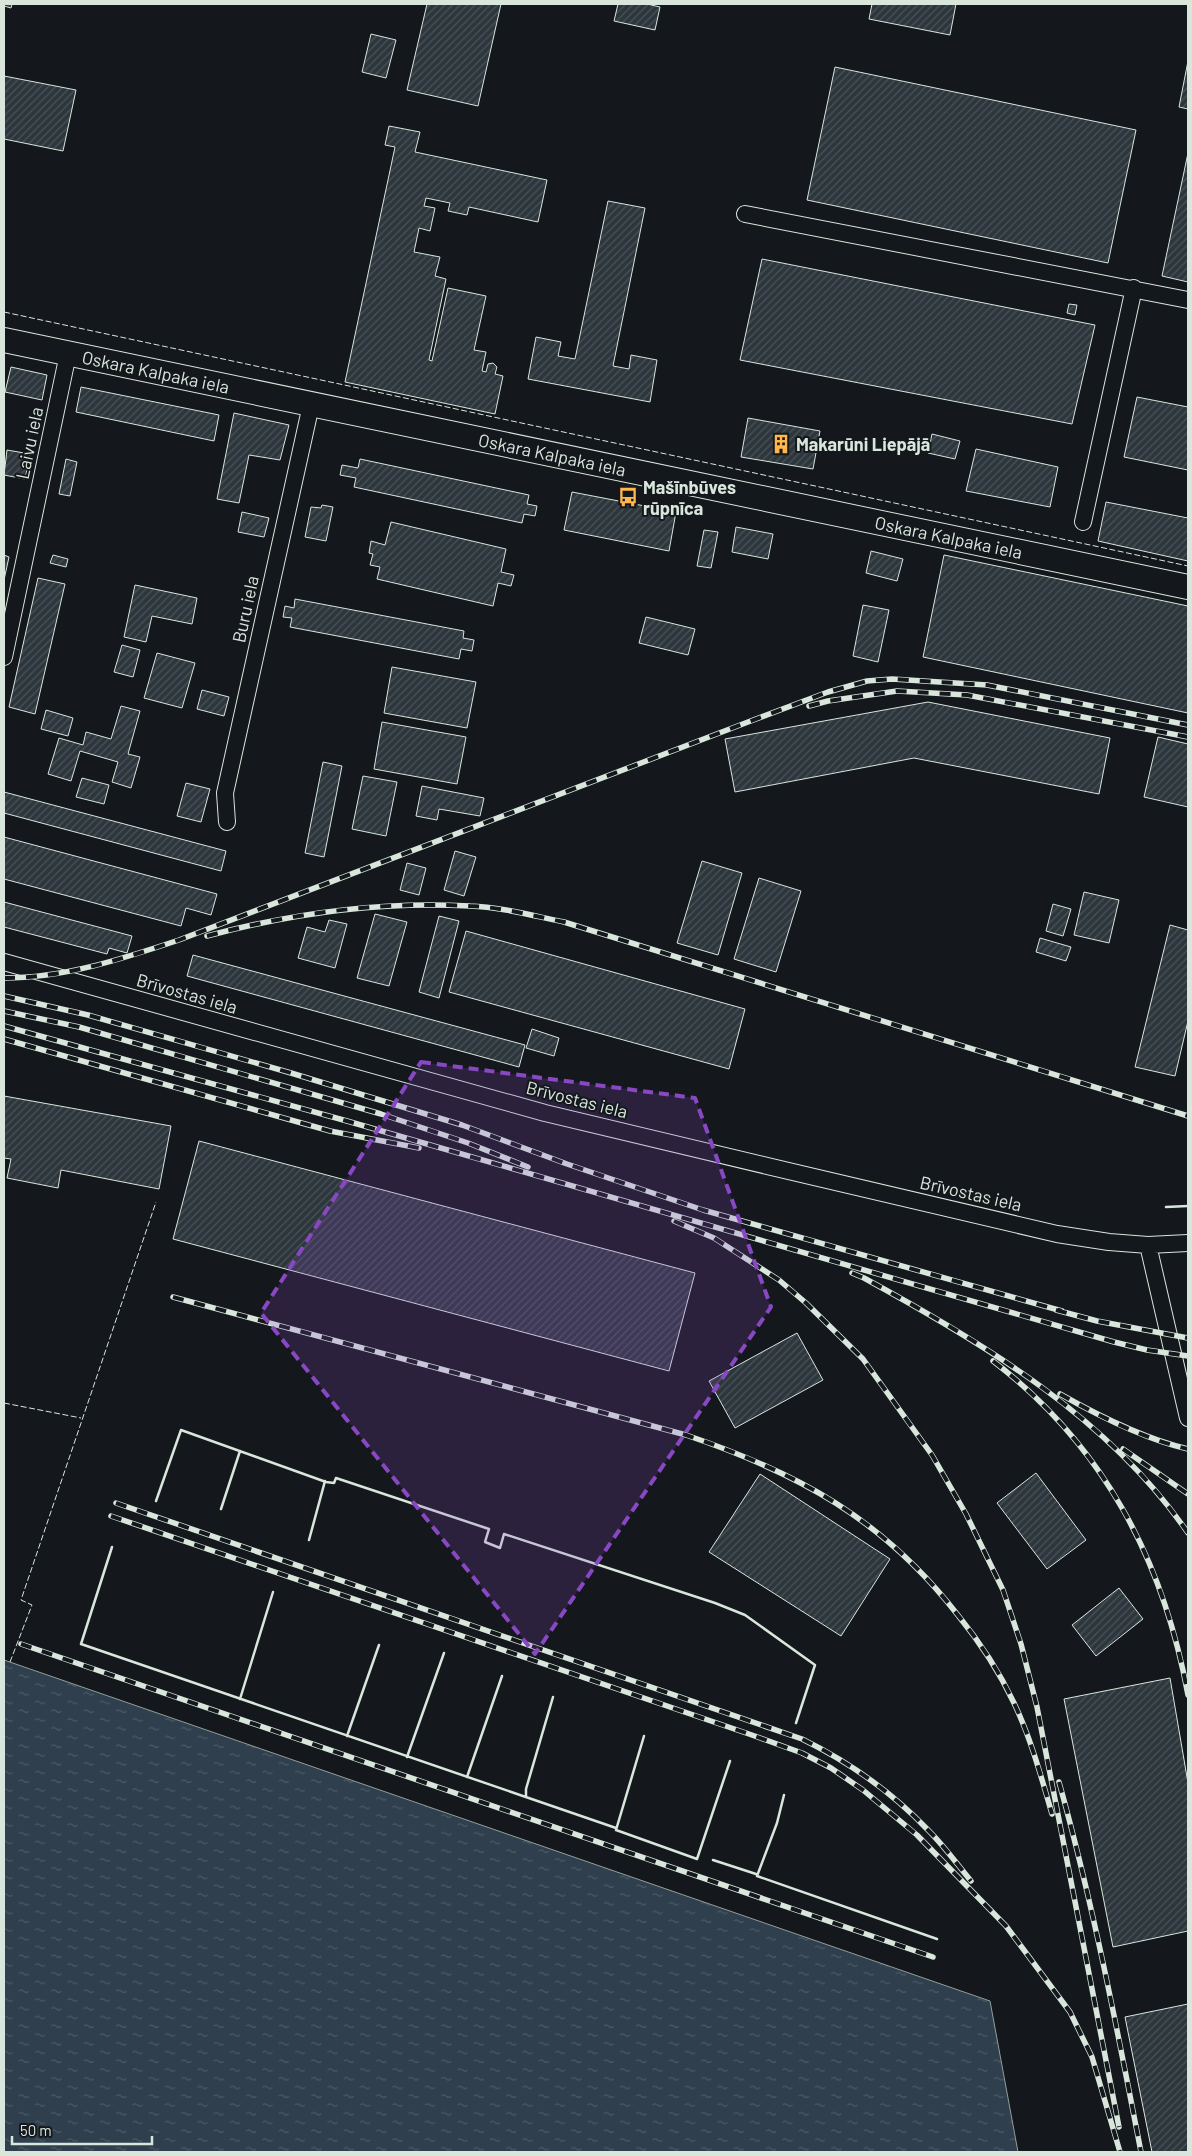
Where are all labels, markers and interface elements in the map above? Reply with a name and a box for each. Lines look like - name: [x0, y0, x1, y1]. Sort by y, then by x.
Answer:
- street label: Oskara Kalpaka iela: [80, 346, 231, 398]
- street label: Laivu iela: [11, 405, 47, 481]
- street label: Oskara Kalpaka iela: [477, 428, 628, 480]
- building icon: Makarūni Liepājā: [770, 433, 792, 455]
- place label: Makarūni Liepājā: [796, 433, 930, 455]
- place label: Mašīnbūves rūpnīca: [643, 476, 736, 519]
- bus stop icon: Mašīnbūves rūpnīca: [617, 486, 639, 508]
- street label: Oskara Kalpaka iela: [873, 511, 1024, 563]
- street label: Buru iela: [227, 573, 263, 645]
- street label: Brīvostas iela: [134, 968, 240, 1018]
- street label: Brīvostas iela: [524, 1076, 630, 1122]
- street label: Brīvostas iela: [918, 1171, 1024, 1215]
- scale bar: [12, 2114, 152, 2146]
- text: 50 m: [20, 2121, 52, 2139]

